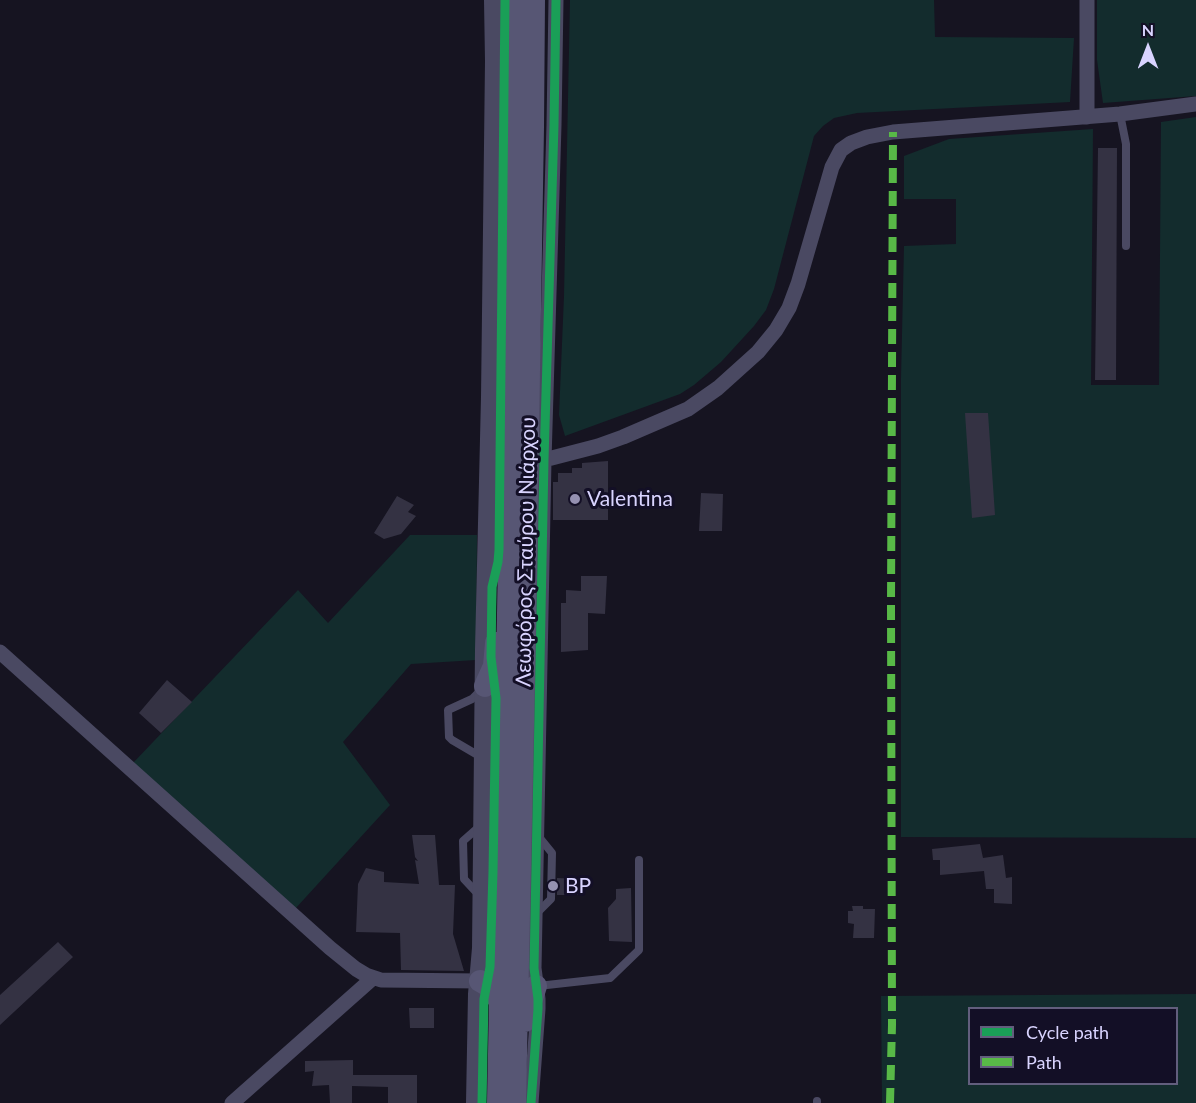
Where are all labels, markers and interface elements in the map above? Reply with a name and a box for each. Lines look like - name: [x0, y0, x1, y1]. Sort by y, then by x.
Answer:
- north arrow: [1118, 18, 1178, 78]
- text: N: [1142, 20, 1154, 39]
- street label: Λεωφόρος Σταύρου Νιάρχου: [511, 417, 541, 687]
- place label: Valentina: [587, 486, 673, 512]
- marker: Valentina: [568, 492, 582, 506]
- place label: BP: [565, 873, 591, 899]
- marker: BP: [546, 879, 560, 893]
- legend: [968, 1007, 1178, 1085]
- text: Cycle path: [1026, 1021, 1109, 1043]
- text: Path: [1026, 1051, 1062, 1073]

